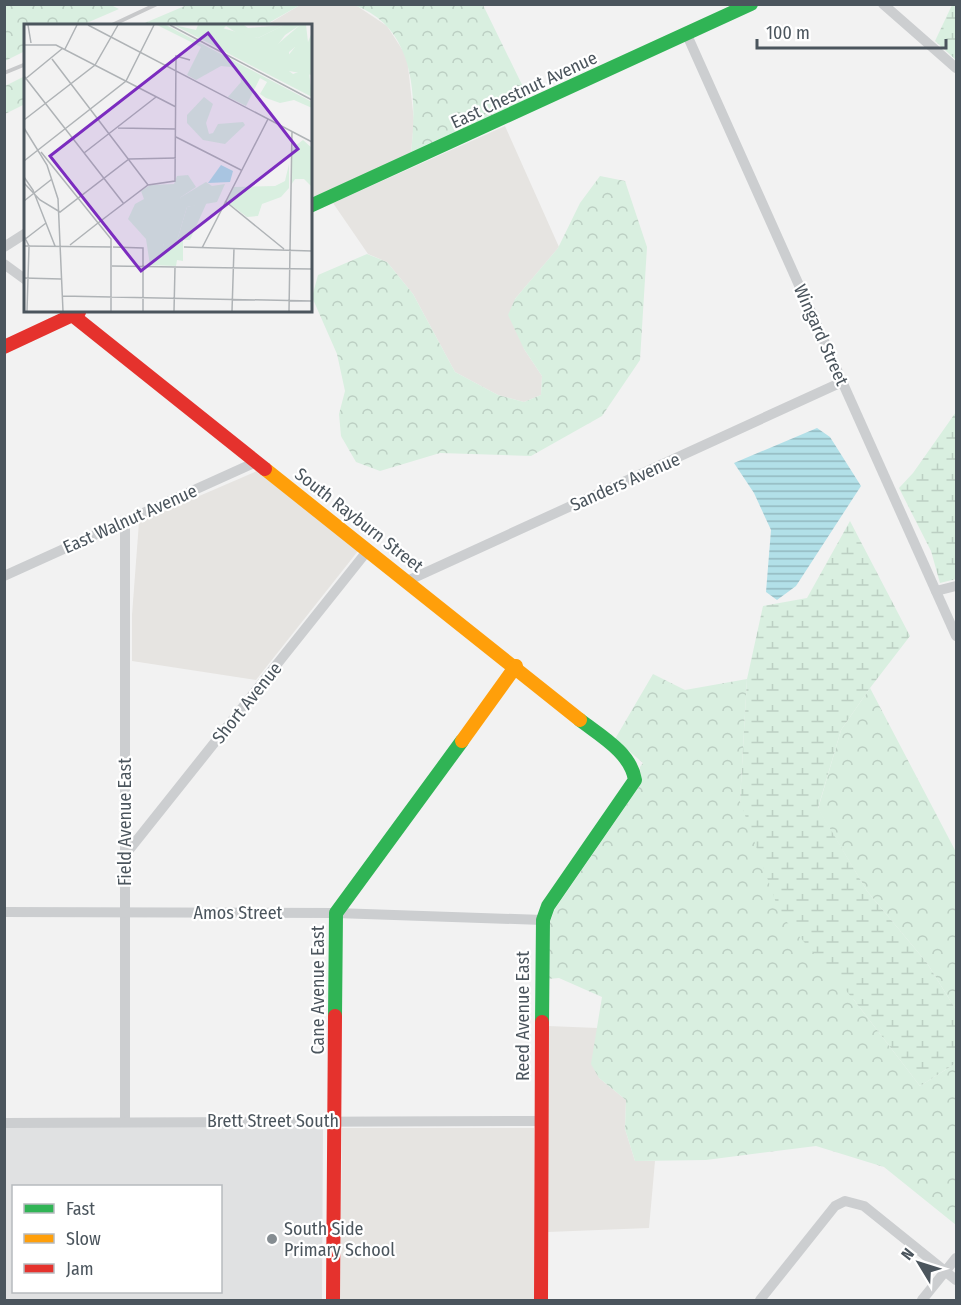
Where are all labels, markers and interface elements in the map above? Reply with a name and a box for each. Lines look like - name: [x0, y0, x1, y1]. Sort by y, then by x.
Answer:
- scale bar: [757, 12, 946, 50]
- text: 100 m: [766, 22, 810, 44]
- inset map: [24, 24, 312, 312]
- street label: East Chestnut Avenue: [447, 46, 601, 134]
- street label: Wingard Street: [789, 281, 853, 389]
- street label: Sanders Avenue: [567, 448, 683, 516]
- street label: South Rayburn Street: [290, 463, 428, 577]
- street label: East Walnut Avenue: [60, 480, 200, 558]
- street label: Short Avenue: [207, 658, 287, 748]
- street label: Field Avenue East: [114, 758, 136, 886]
- street label: Amos Street: [194, 902, 283, 924]
- street label: Cane Avenue East: [307, 925, 329, 1055]
- street label: Reed Avenue East: [512, 951, 534, 1081]
- street label: Brett Street South: [207, 1110, 339, 1132]
- legend: [12, 1185, 222, 1293]
- text: Fast: [66, 1198, 95, 1220]
- place label: South Side Primary School: [284, 1218, 395, 1261]
- text: Slow: [66, 1228, 101, 1250]
- marker: South Side Primary School: [265, 1232, 279, 1246]
- north arrow: [889, 1233, 949, 1293]
- text: N: [897, 1244, 918, 1264]
- text: Jam: [66, 1258, 94, 1280]

